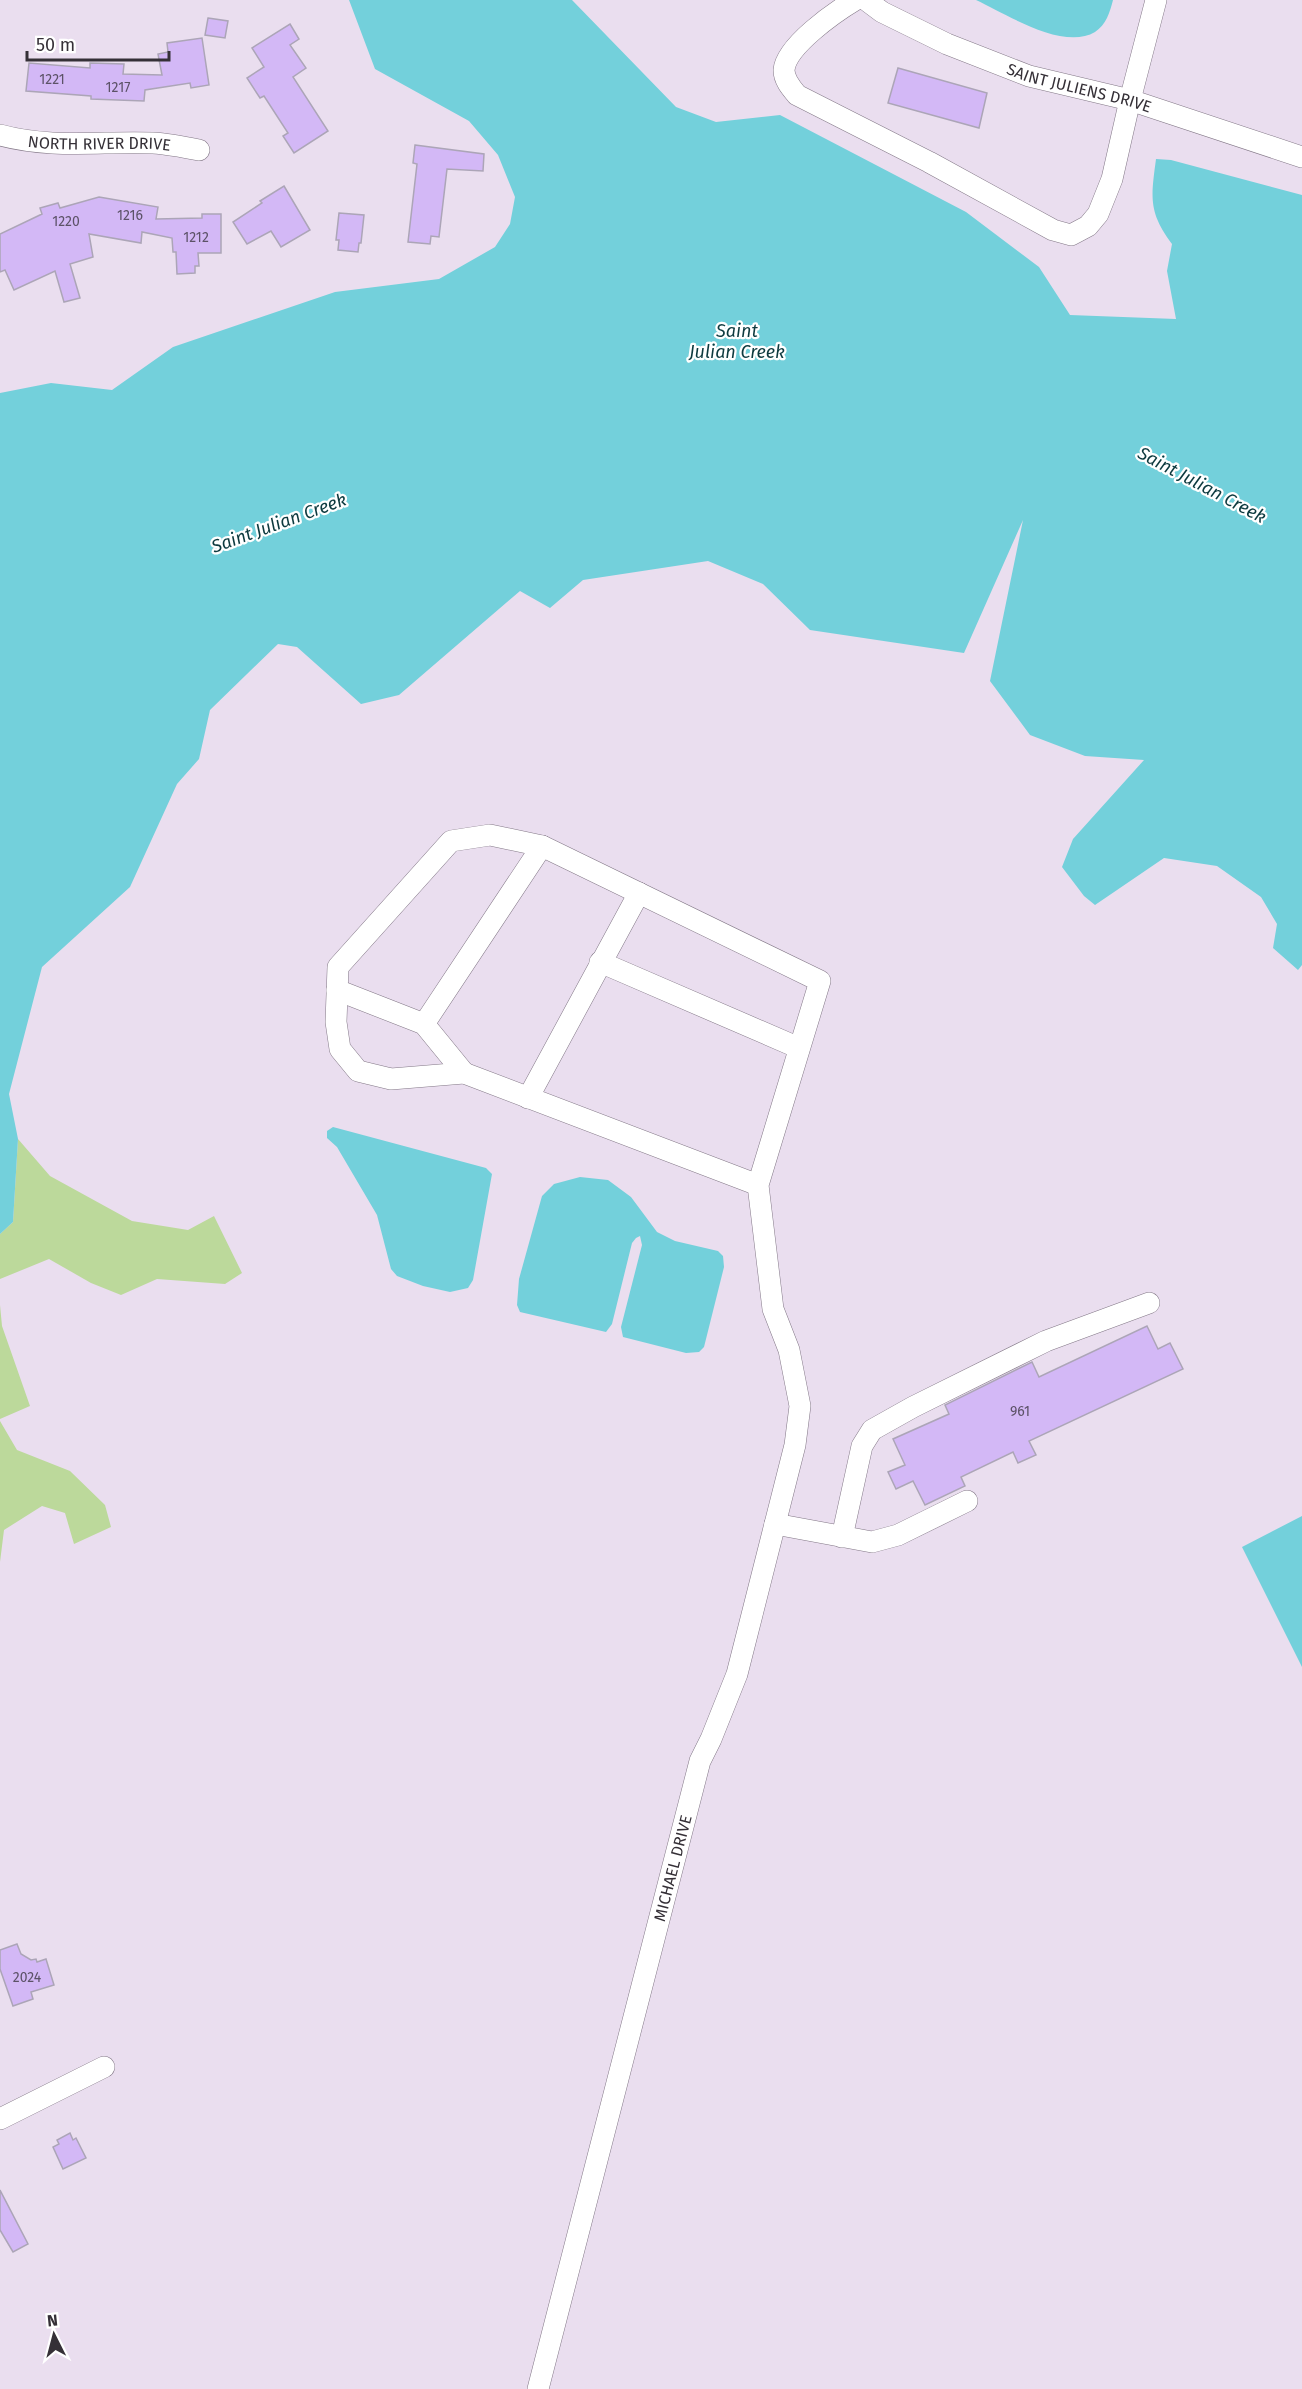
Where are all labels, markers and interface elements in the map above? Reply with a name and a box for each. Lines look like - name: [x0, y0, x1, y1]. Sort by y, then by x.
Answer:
- scale bar: [27, 24, 170, 62]
- text: 50 m: [36, 34, 75, 56]
- street label: SAINT JULIENS DRIVE: [1004, 59, 1154, 116]
- house number: 1221: [39, 71, 65, 88]
- house number: 1217: [106, 79, 130, 96]
- street label: NORTH RIVER DRIVE: [27, 132, 172, 155]
- house number: 1216: [117, 207, 143, 224]
- house number: 1220: [52, 213, 80, 230]
- house number: 1212: [183, 229, 209, 246]
- water label: Saint Julian Creek: [688, 320, 785, 363]
- water label: Saint Julian Creek: [1133, 441, 1270, 528]
- water label: Saint Julian Creek: [208, 488, 350, 558]
- house number: 961: [1010, 1403, 1030, 1420]
- street label: MICHAEL DRIVE: [650, 1813, 696, 1923]
- house number: 2024: [13, 1969, 42, 1986]
- north arrow: [24, 2305, 84, 2365]
- text: N: [46, 2311, 59, 2331]

